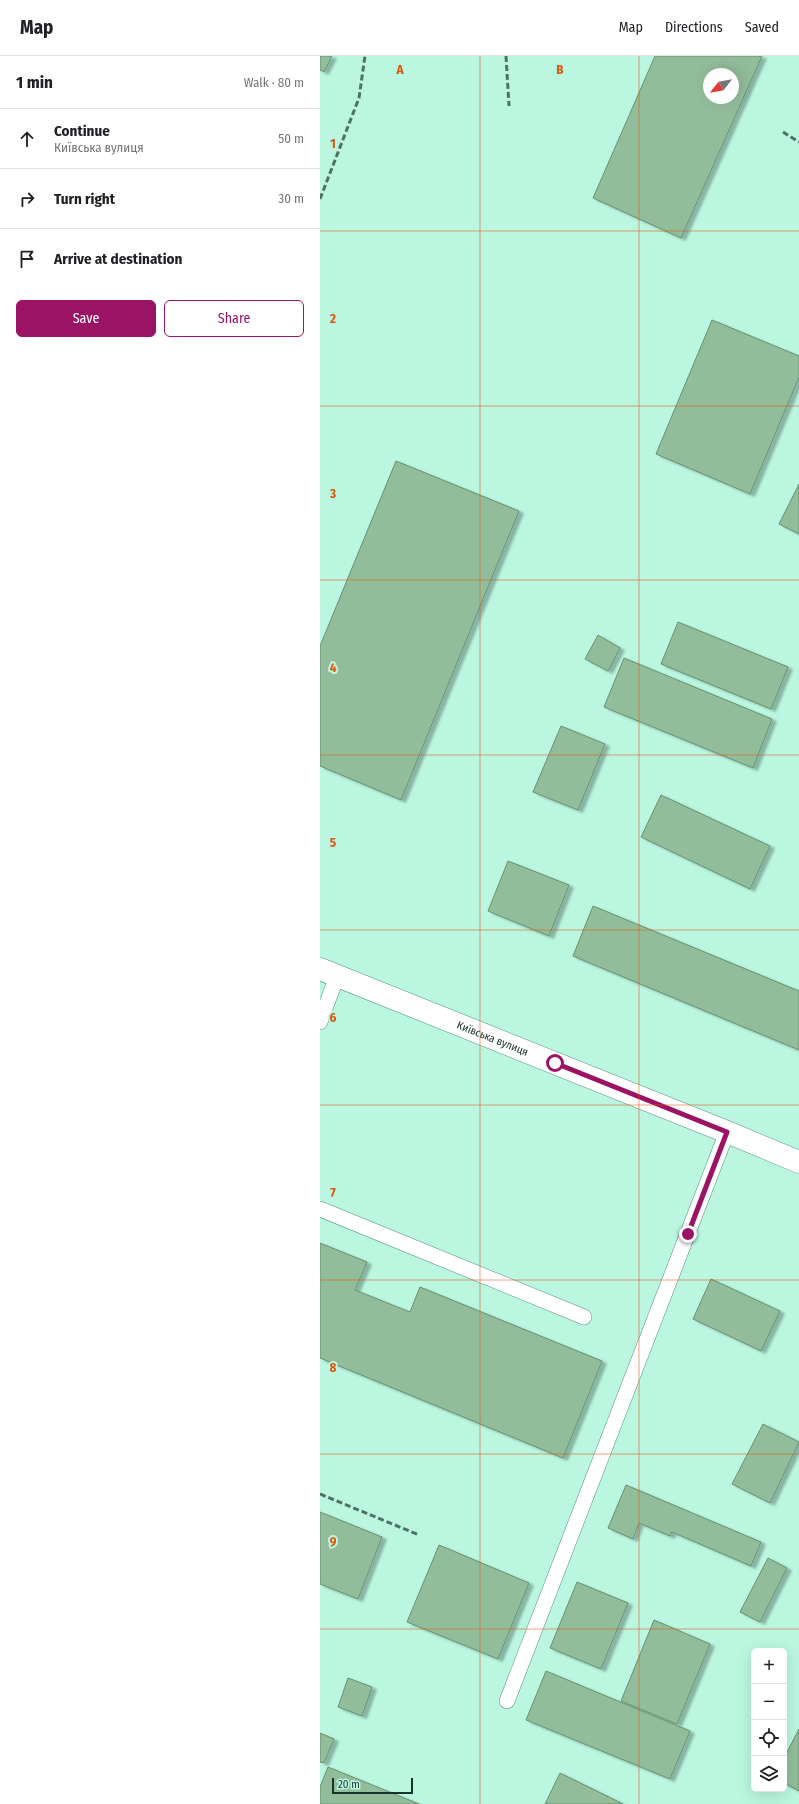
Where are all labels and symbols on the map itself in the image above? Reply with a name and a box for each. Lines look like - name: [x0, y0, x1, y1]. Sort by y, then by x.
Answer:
- text: A: [395, 62, 404, 77]
- text: B: [556, 62, 564, 77]
- north arrow: [703, 68, 739, 104]
- text: 1: [330, 136, 336, 151]
- text: 2: [329, 311, 336, 326]
- text: 3: [329, 486, 336, 501]
- text: 4: [330, 660, 337, 675]
- text: 5: [330, 835, 336, 850]
- text: 6: [330, 1010, 337, 1025]
- street label: Київська вулиця: [455, 1018, 530, 1059]
- route start: [546, 1054, 564, 1072]
- text: 7: [330, 1185, 336, 1200]
- route end: [679, 1225, 697, 1243]
- text: 8: [330, 1360, 337, 1375]
- text: 9: [330, 1534, 337, 1549]
- scale bar: [332, 1776, 413, 1795]

